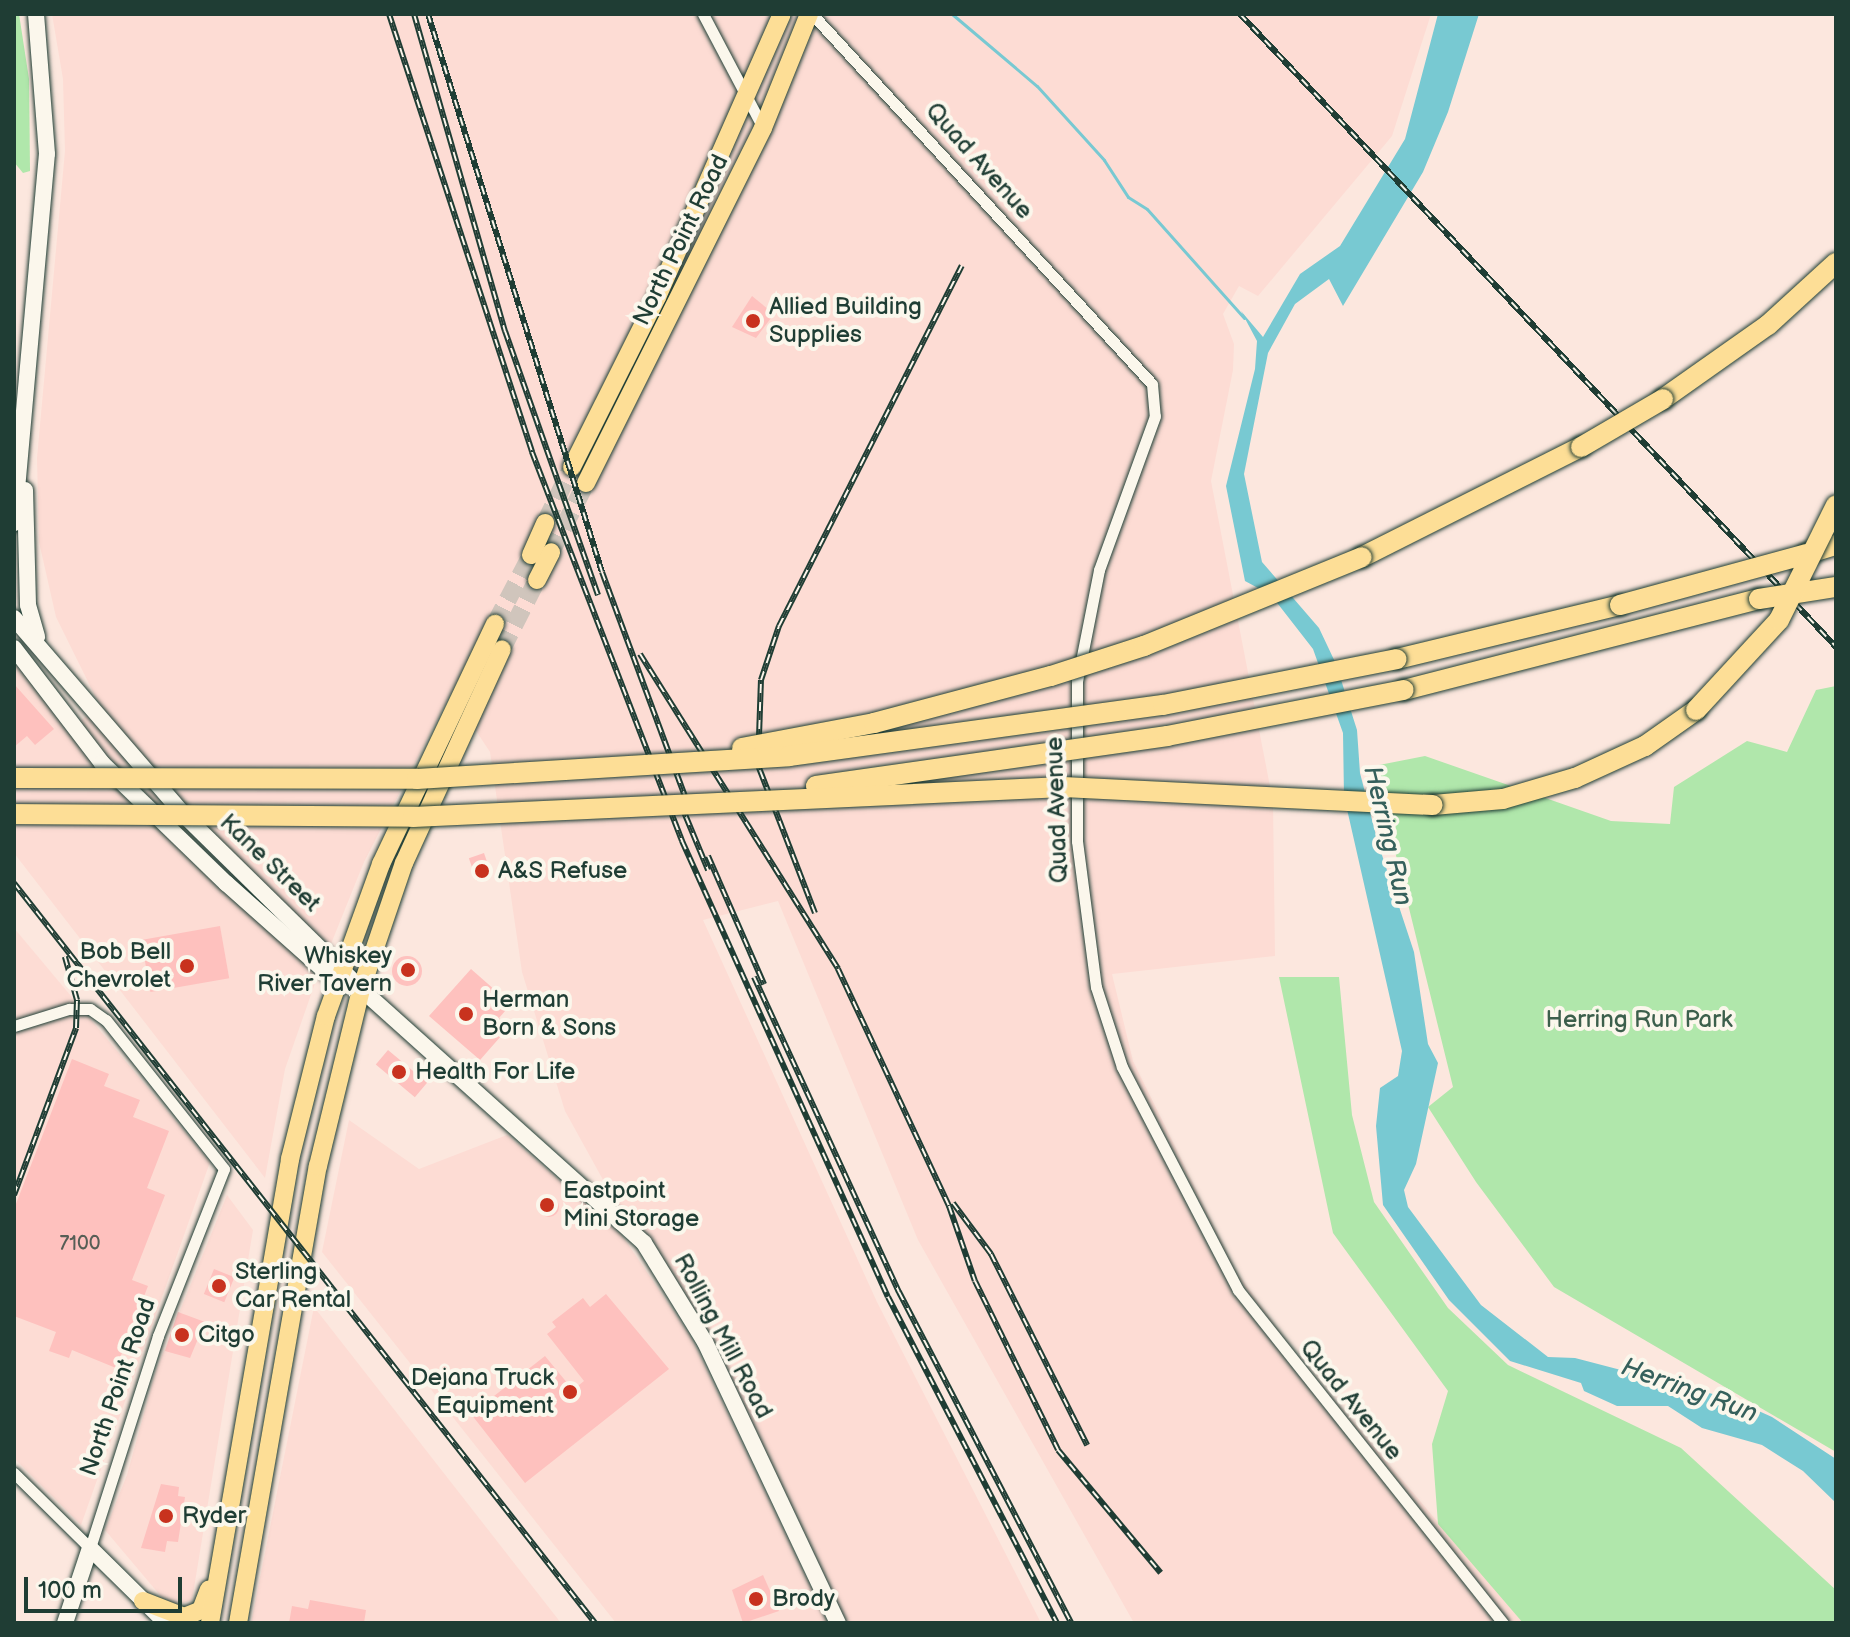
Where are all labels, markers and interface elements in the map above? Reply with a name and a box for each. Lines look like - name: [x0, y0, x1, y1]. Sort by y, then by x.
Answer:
- street label: Quad Avenue: [919, 97, 1039, 225]
- street label: North Point Road: [627, 150, 735, 330]
- place label: Allied Building Supplies: [769, 293, 922, 349]
- marker: Allied Building Supplies: [744, 312, 762, 330]
- street label: Quad Avenue: [1040, 736, 1074, 884]
- water label: Herring Run: [1356, 763, 1418, 909]
- street label: Kane Street: [214, 808, 326, 918]
- place label: A&S Refuse: [498, 857, 627, 885]
- marker: A&S Refuse: [473, 862, 491, 880]
- place label: Bob Bell Chevrolet: [66, 938, 171, 994]
- place label: Whiskey River Tavern: [256, 942, 392, 998]
- marker: Bob Bell Chevrolet: [178, 957, 196, 975]
- marker: Whiskey River Tavern: [399, 961, 417, 979]
- place label: Herman Born & Sons: [482, 986, 617, 1042]
- marker: Herman Born & Sons: [457, 1005, 475, 1023]
- park label: Herring Run Park: [1545, 1006, 1733, 1034]
- place label: Health For Life: [415, 1058, 575, 1086]
- marker: Health For Life: [390, 1063, 408, 1081]
- place label: Eastpoint Mini Storage: [563, 1177, 700, 1233]
- marker: Eastpoint Mini Storage: [538, 1196, 556, 1214]
- house number: 7100: [59, 1232, 101, 1256]
- street label: Rolling Mill Road: [667, 1249, 779, 1423]
- place label: Sterling Car Rental: [235, 1258, 351, 1314]
- marker: Sterling Car Rental: [210, 1277, 228, 1295]
- street label: North Point Road: [74, 1294, 162, 1480]
- place label: Citgo: [198, 1321, 255, 1349]
- marker: Citgo: [173, 1326, 191, 1344]
- street label: Quad Avenue: [1294, 1334, 1408, 1466]
- water label: Herring Run: [1617, 1352, 1761, 1430]
- place label: Dejana Truck Equipment: [410, 1364, 554, 1420]
- marker: Dejana Truck Equipment: [561, 1383, 579, 1401]
- place label: Ryder: [182, 1502, 246, 1530]
- marker: Ryder: [157, 1507, 175, 1525]
- scale bar: [28, 1561, 186, 1611]
- text: 100 m: [38, 1576, 102, 1605]
- place label: Brody: [772, 1585, 835, 1613]
- marker: Brody: [747, 1590, 765, 1608]

